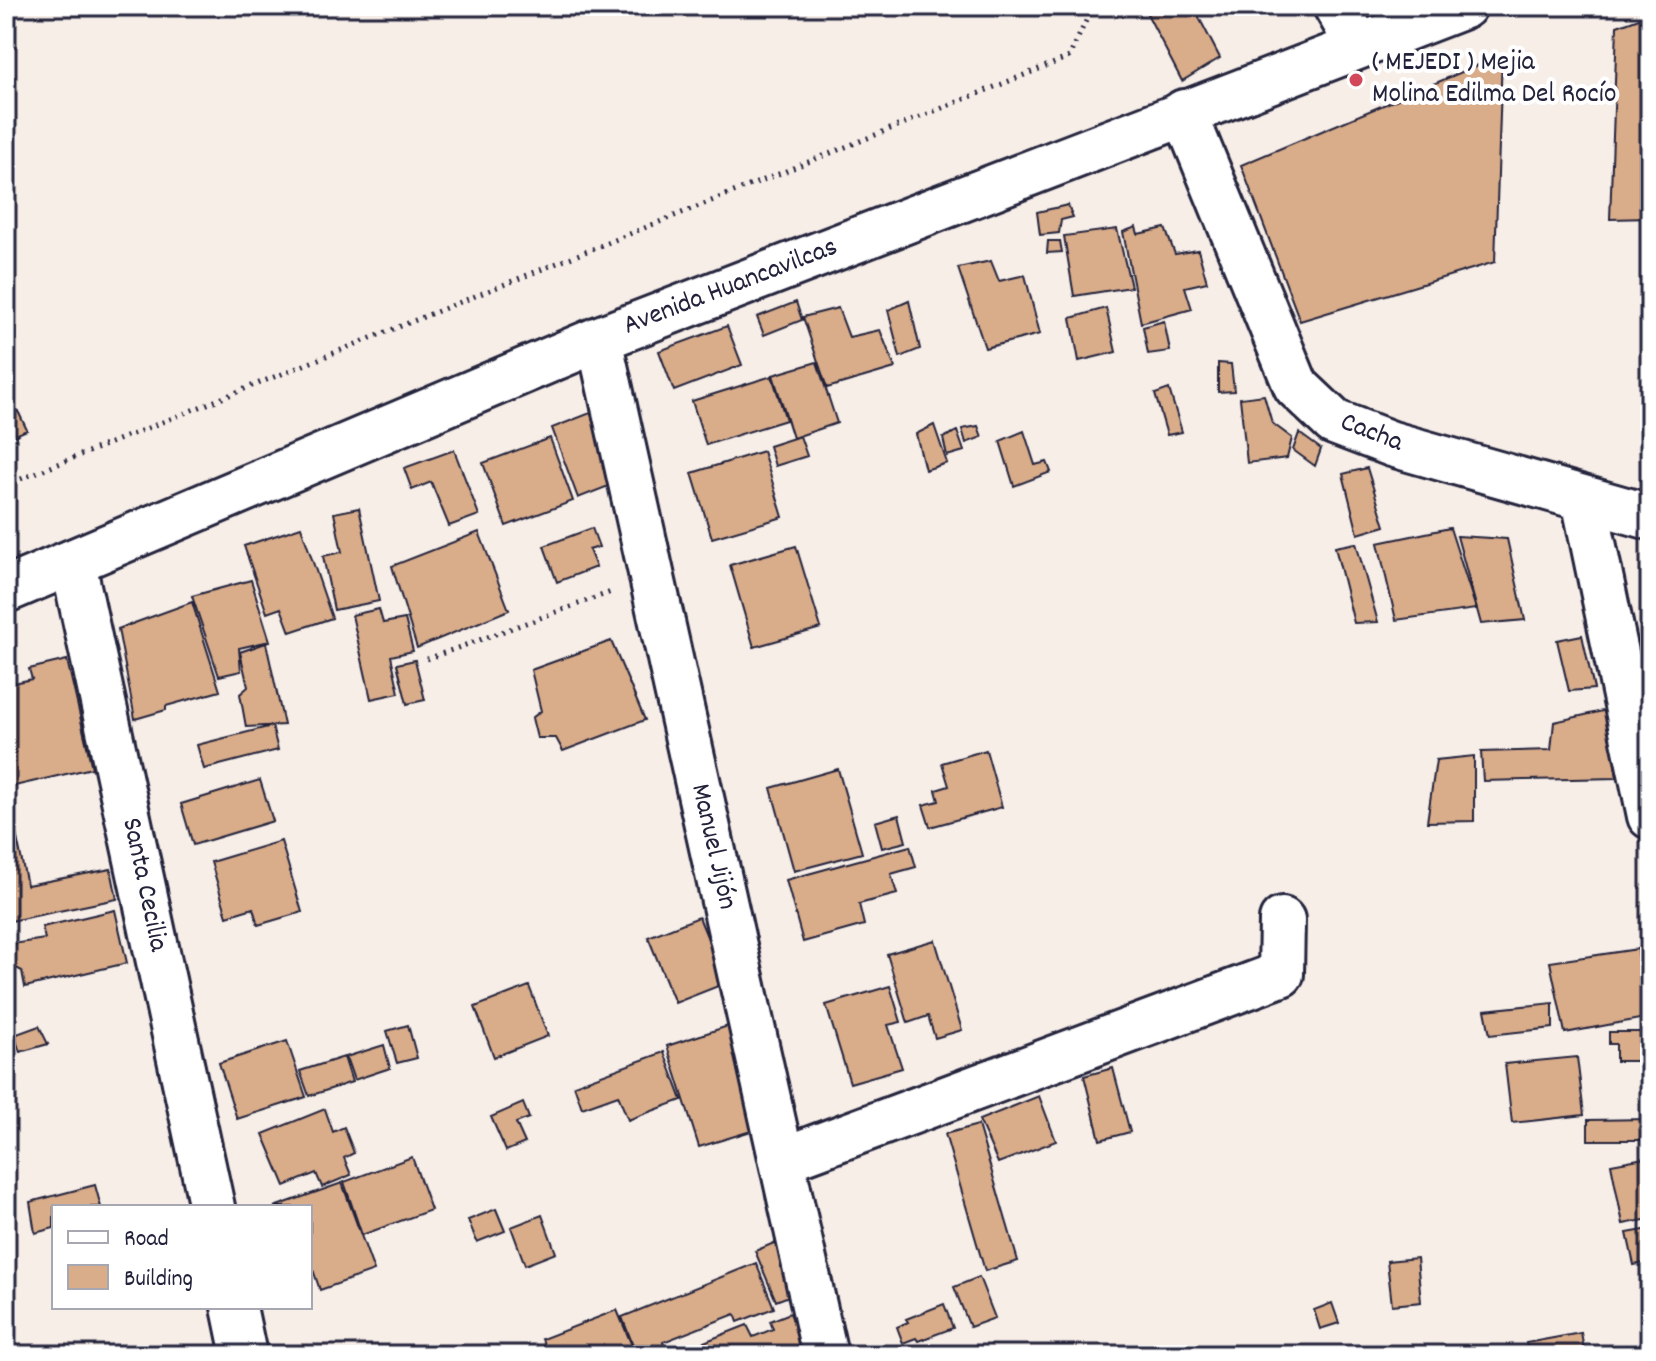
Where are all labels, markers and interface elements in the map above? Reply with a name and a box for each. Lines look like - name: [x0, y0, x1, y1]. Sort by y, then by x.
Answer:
- place label: ( MEJEDI ) Mejia Molina Edilma Del Rocío: [1372, 44, 1616, 116]
- marker: ( MEJEDI ) Mejia Molina Edilma Del Rocío: [1347, 71, 1365, 89]
- street label: Avenida Huancavilcas: [618, 229, 844, 347]
- street label: Cacha: [1334, 404, 1409, 464]
- street label: Manuel Jijón: [678, 780, 746, 914]
- street label: Santa Cecilia: [109, 814, 177, 956]
- legend: [52, 1205, 312, 1309]
- text: Road: [124, 1223, 169, 1257]
- text: Building: [124, 1263, 193, 1297]

